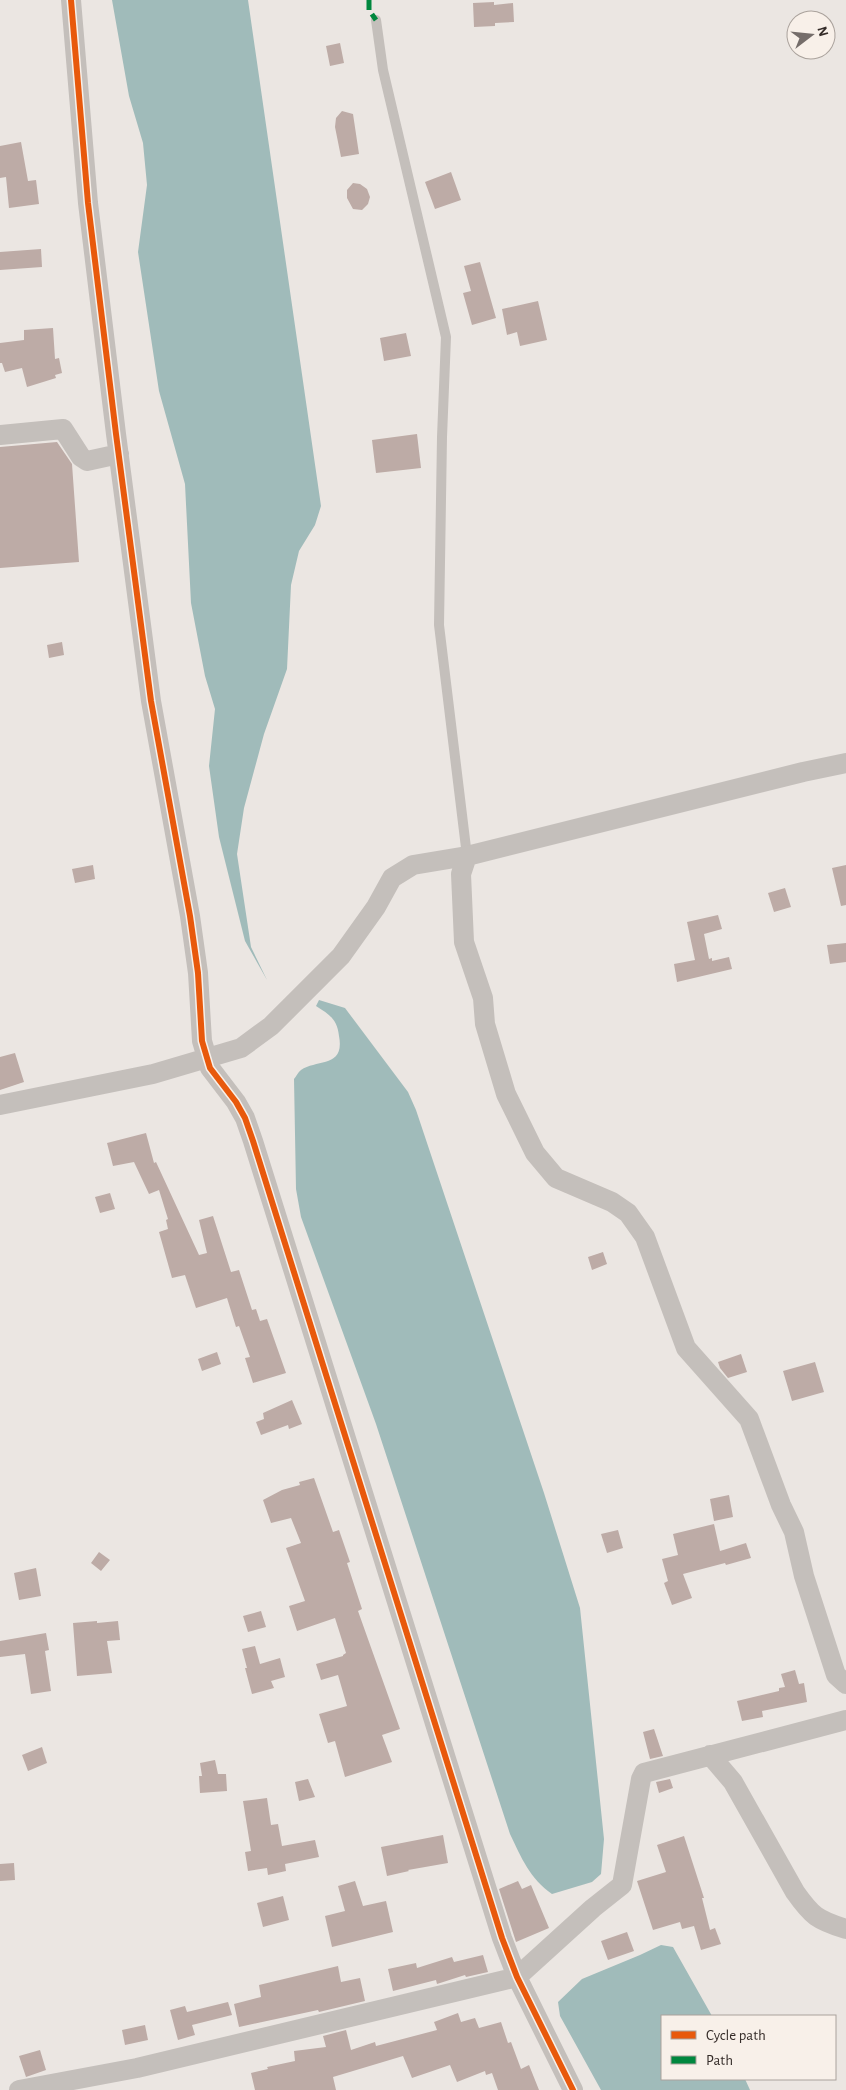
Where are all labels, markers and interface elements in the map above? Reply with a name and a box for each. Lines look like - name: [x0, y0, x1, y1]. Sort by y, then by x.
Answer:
- north arrow: [786, 10, 836, 60]
- text: N: [814, 25, 831, 38]
- legend: [661, 2015, 836, 2080]
- text: Cycle path: [706, 2028, 766, 2043]
- text: Path: [706, 2053, 733, 2068]

